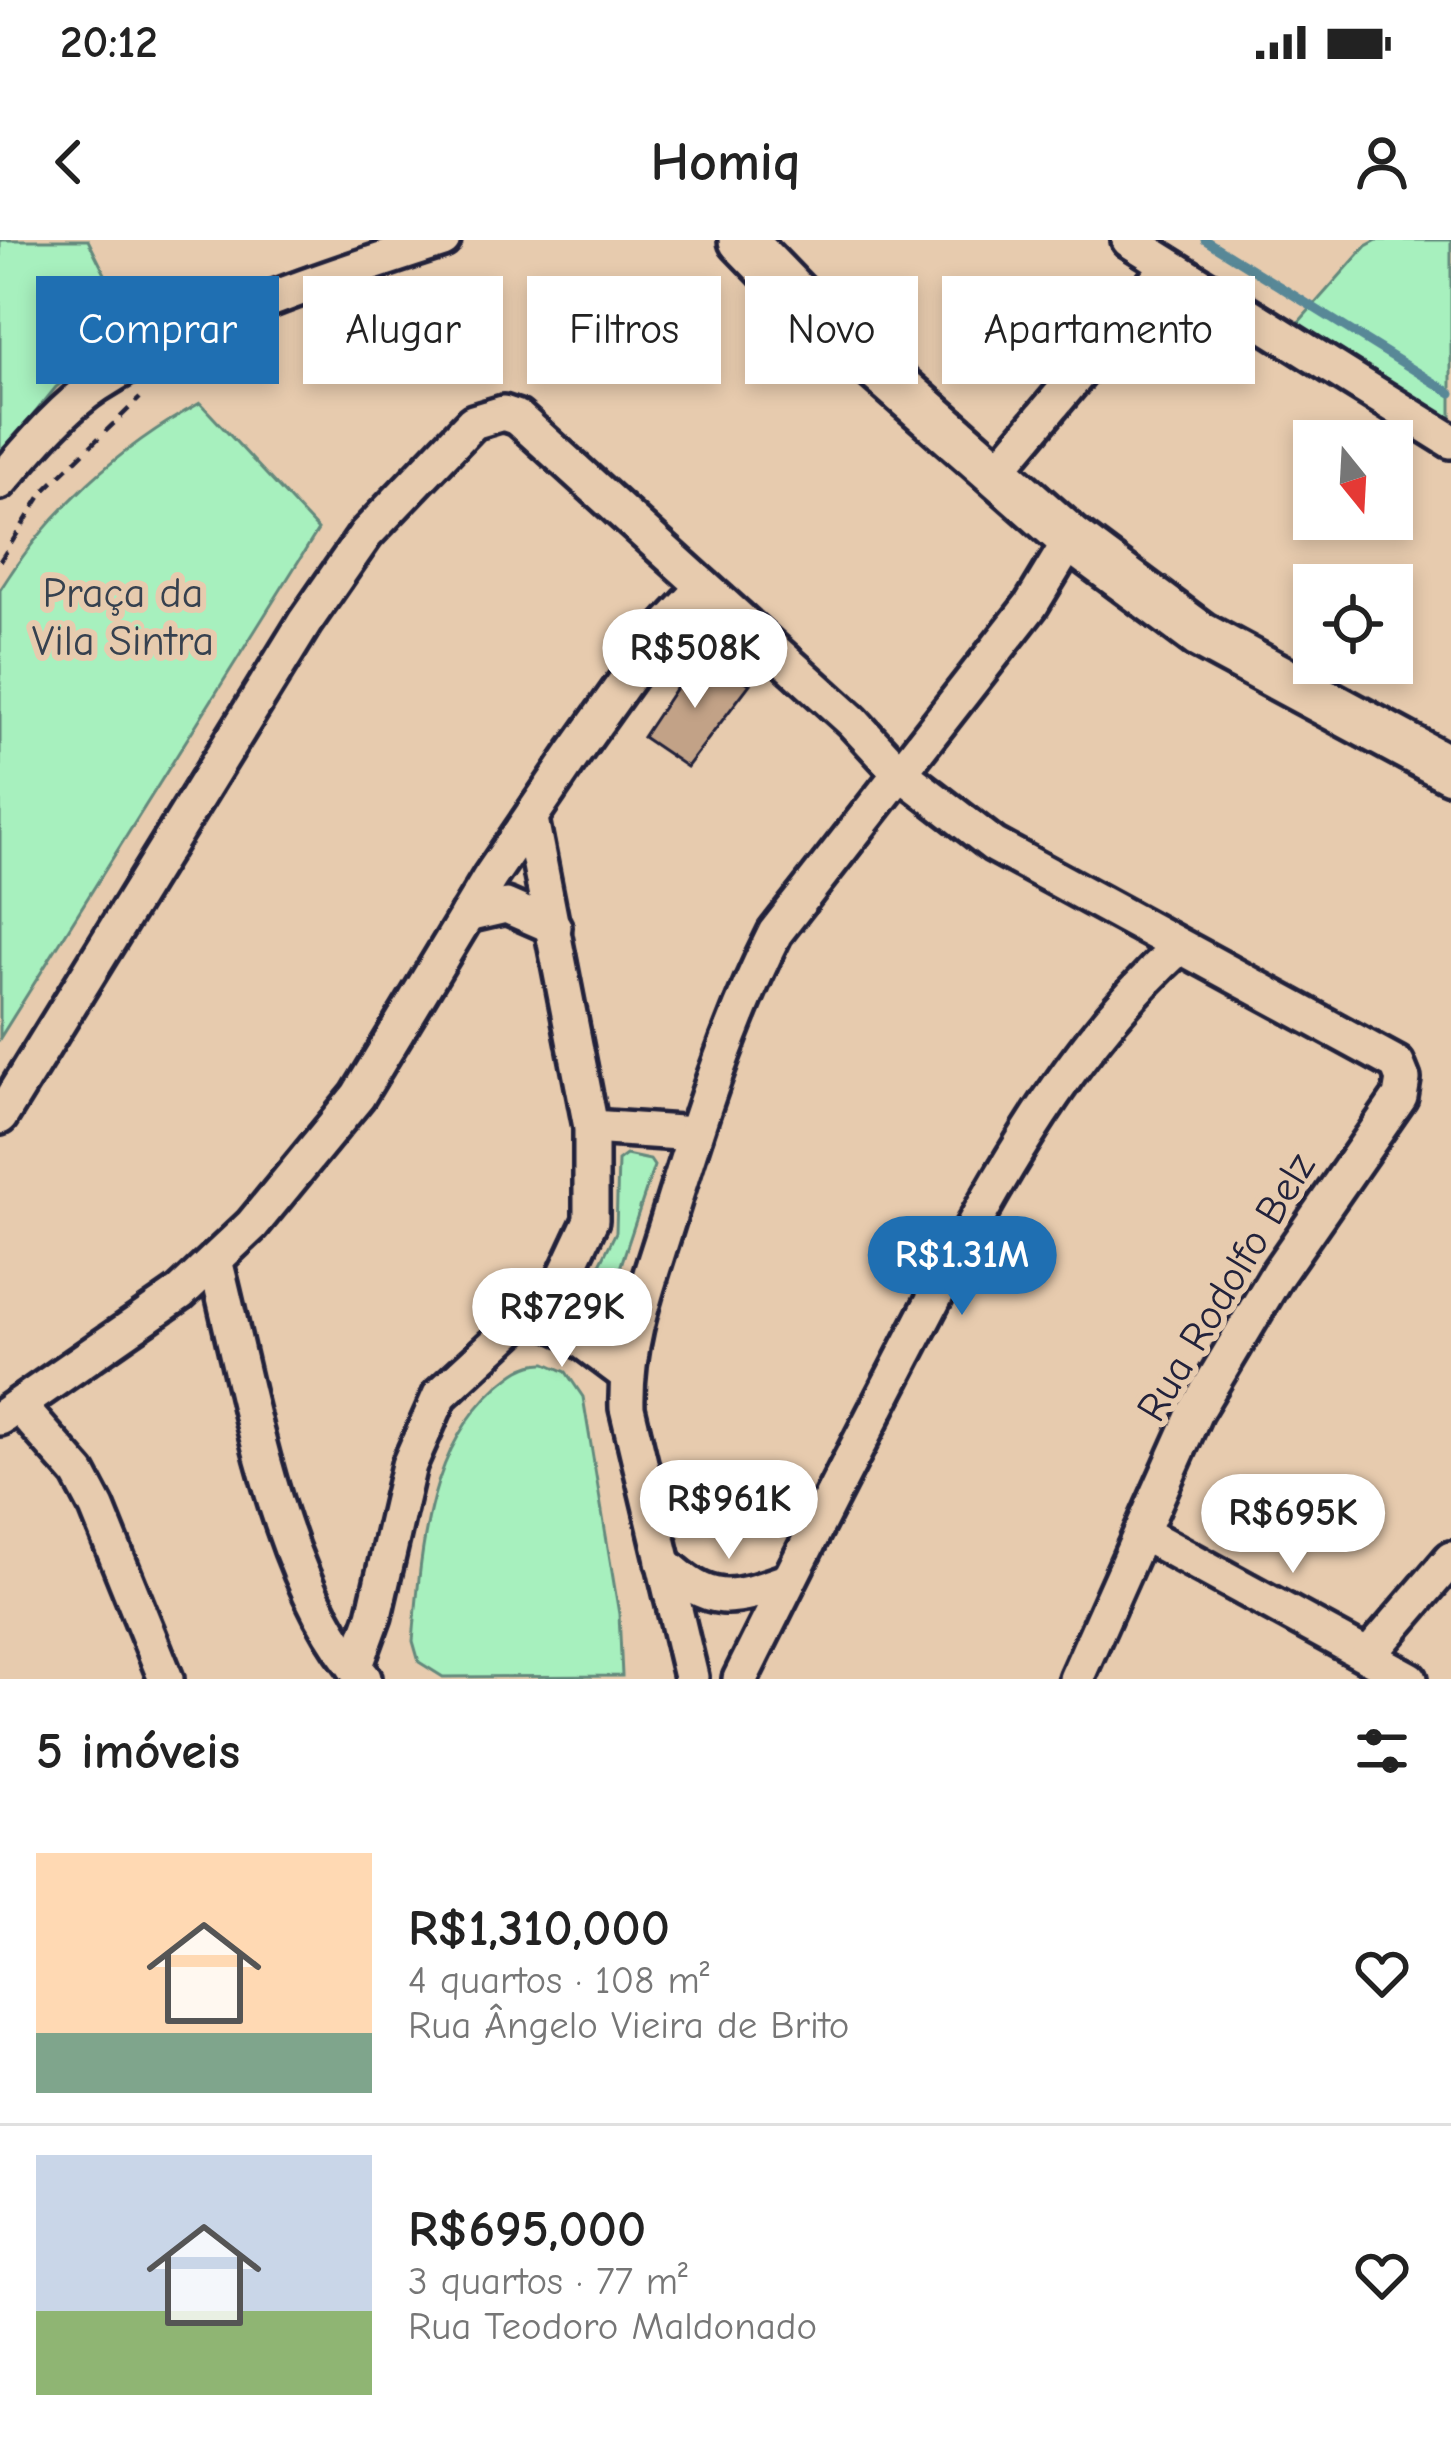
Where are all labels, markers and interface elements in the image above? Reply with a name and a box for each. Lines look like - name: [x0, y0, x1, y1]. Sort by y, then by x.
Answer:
- text: 20:12: [60, 16, 158, 68]
- icon: back: [36, 129, 102, 195]
- icon: person: [1349, 129, 1415, 195]
- text: Homiq: [650, 131, 801, 194]
- chip: Comprar: [36, 276, 279, 384]
- chip: Alugar: [303, 276, 503, 384]
- chip: Filtros: [527, 276, 721, 384]
- chip: Novo: [745, 276, 918, 384]
- chip: Apartamento: [942, 276, 1255, 384]
- north arrow: [1293, 420, 1413, 540]
- map controls: [1293, 420, 1413, 684]
- button: locate: [1293, 564, 1413, 684]
- park label: Praça da Vila Sintra: [32, 569, 214, 666]
- pin: R$508K: [597, 609, 793, 711]
- text: R$508K: [629, 625, 761, 670]
- street label: Rua Rodolfo Belz: [1127, 1144, 1325, 1430]
- pin: R$1.31M: [851, 1216, 1073, 1318]
- text: R$1.31M: [895, 1232, 1029, 1277]
- pin: R$729K: [464, 1268, 660, 1370]
- text: R$729K: [499, 1284, 625, 1329]
- pin: R$961K: [631, 1460, 827, 1562]
- pin: R$695K: [1195, 1474, 1391, 1576]
- text: R$961K: [667, 1476, 791, 1521]
- text: R$695K: [1228, 1490, 1358, 1535]
- icon: filters: [1349, 1718, 1415, 1784]
- text: 5 imóveis: [36, 1722, 240, 1781]
- text: R$1,310,000: [408, 1899, 670, 1958]
- icon: home: [132, 1901, 276, 2045]
- icon: heart: [1349, 1940, 1415, 2006]
- text: 4 quartos · 108 m²: [408, 1958, 709, 2003]
- text: Rua Ângelo Vieira de Brito: [408, 2003, 849, 2048]
- text: R$695,000: [408, 2200, 646, 2259]
- icon: home: [132, 2203, 276, 2347]
- icon: heart: [1349, 2242, 1415, 2308]
- text: 3 quartos · 77 m²: [408, 2259, 688, 2304]
- text: Rua Teodoro Maldonado: [408, 2304, 817, 2349]

